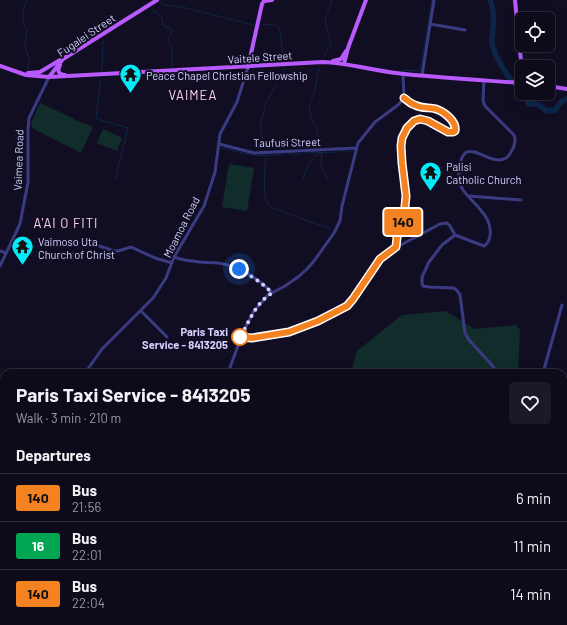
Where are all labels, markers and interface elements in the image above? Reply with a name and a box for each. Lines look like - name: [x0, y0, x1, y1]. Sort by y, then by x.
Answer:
- street label: Fugalei Street: [55, 11, 117, 59]
- map controls: [515, 12, 555, 100]
- button: locate: [515, 12, 555, 52]
- street label: Vaitele Street: [227, 48, 293, 66]
- button: layers: [515, 60, 555, 100]
- temple icon: Peace Chapel Christian Fellowship: [118, 62, 144, 95]
- place label: Peace Chapel Christian Fellowship: [146, 69, 308, 82]
- district label: VAIMEA: [169, 87, 217, 103]
- street label: Vaimea Road: [10, 129, 26, 191]
- street label: Taufusi Street: [253, 135, 321, 149]
- temple icon: Palisi Catholic Church: [418, 159, 444, 192]
- place label: Palisi Catholic Church: [446, 160, 521, 186]
- street label: Moamoa Road: [160, 194, 202, 260]
- line badge: 140: [380, 209, 426, 235]
- text: 140: [392, 213, 414, 230]
- district label: A'AI O FITI: [34, 215, 98, 231]
- temple icon: Vaimoso Uta Church of Christ: [9, 234, 35, 267]
- place label: Vaimoso Uta Church of Christ: [38, 235, 115, 261]
- your location: [229, 259, 249, 279]
- place label: Paris Taxi Service - 8413205: [142, 325, 228, 351]
- marker: Paris Taxi Service - 8413205: [231, 328, 249, 346]
- button: heart: [509, 382, 551, 424]
- text: Paris Taxi Service - 8413205: [16, 383, 250, 406]
- text: Walk · 3 min · 210 m: [16, 410, 121, 426]
- text: Departures: [16, 446, 91, 464]
- text: Bus: [72, 481, 97, 499]
- text: 140: [27, 489, 49, 506]
- text: 6 min: [516, 489, 551, 507]
- text: 21:56: [72, 499, 101, 515]
- text: Bus: [72, 529, 97, 547]
- text: 16: [32, 537, 44, 554]
- text: 11 min: [513, 537, 551, 555]
- text: 22:01: [72, 547, 102, 563]
- text: Bus: [72, 577, 97, 595]
- text: 140: [27, 585, 49, 602]
- text: 14 min: [510, 585, 551, 603]
- text: 22:04: [72, 595, 105, 611]

